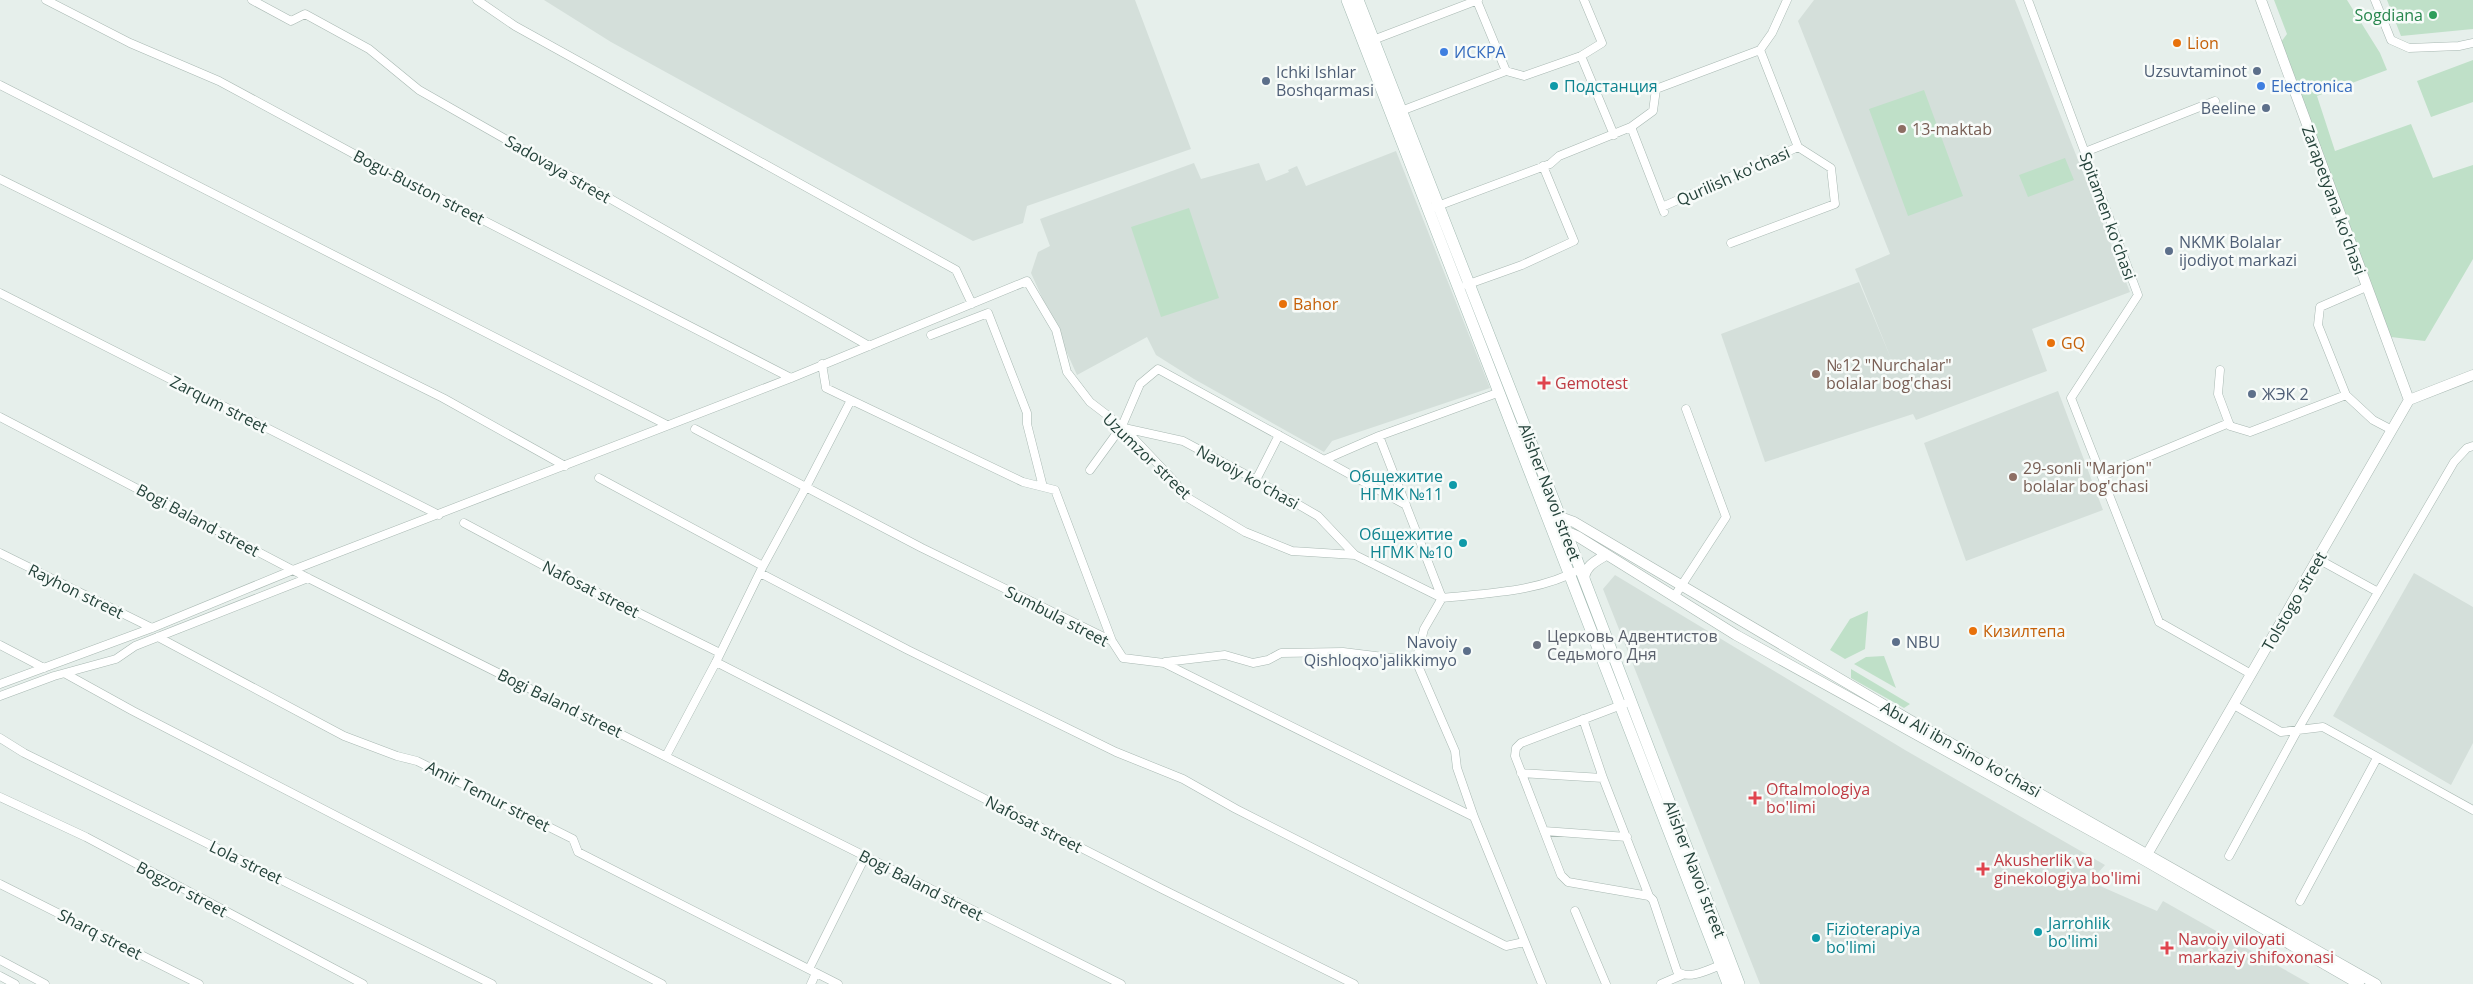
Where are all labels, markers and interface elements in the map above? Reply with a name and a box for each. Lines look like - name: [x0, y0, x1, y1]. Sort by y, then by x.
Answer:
- place label: Sogdiana: [2354, 4, 2423, 26]
- marker: Sogdiana: [2427, 9, 2439, 21]
- place label: Lion: [2187, 32, 2219, 54]
- marker: Lion: [2171, 37, 2183, 49]
- place label: ИСКРА: [1454, 41, 1507, 63]
- marker: ИСКРА: [1438, 46, 1450, 58]
- place label: Uzsuvtaminot: [2144, 60, 2247, 82]
- place label: Ichki Ishlar Boshqarmasi: [1276, 61, 1374, 101]
- marker: Uzsuvtaminot: [2251, 65, 2263, 77]
- marker: Ichki Ishlar Boshqarmasi: [1260, 75, 1272, 87]
- place label: Подстанция: [1564, 75, 1658, 97]
- place label: Electronica: [2271, 75, 2353, 97]
- marker: Подстанция: [1548, 80, 1560, 92]
- marker: Electronica: [2255, 80, 2267, 92]
- place label: Beeline: [2201, 97, 2256, 119]
- marker: Beeline: [2260, 102, 2272, 114]
- place label: 13-maktab: [1912, 118, 1992, 140]
- street label: Zarapetyana ko'chasi: [2297, 122, 2371, 278]
- marker: 13-maktab: [1896, 123, 1908, 135]
- street label: Sadovaya street: [501, 130, 615, 208]
- street label: Qurilish ko'chasi: [1673, 141, 1793, 211]
- street label: Bogu-Buston street: [350, 144, 489, 230]
- street label: Spitamen ko'chasi: [2075, 149, 2141, 283]
- place label: NKMK Bolalar ijodiyot markazi: [2179, 231, 2297, 271]
- marker: NKMK Bolalar ijodiyot markazi: [2163, 245, 2175, 257]
- place label: Bahor: [1293, 293, 1339, 315]
- marker: Bahor: [1277, 298, 1289, 310]
- place label: GQ: [2061, 332, 2085, 354]
- marker: GQ: [2045, 337, 2057, 349]
- place label: №12 "Nurchalar" bolalar bog'chasi: [1826, 354, 1952, 394]
- marker: №12 "Nurchalar" bolalar bog'chasi: [1810, 368, 1822, 380]
- street label: Zarqum street: [166, 370, 272, 438]
- place label: Gemotest: [1555, 372, 1628, 394]
- marker: Gemotest: [1537, 376, 1551, 390]
- place label: ЖЭК 2: [2262, 383, 2309, 405]
- marker: ЖЭК 2: [2246, 388, 2258, 400]
- street label: Uzumzor street: [1098, 408, 1196, 504]
- street label: Alisher Navoi street: [1514, 420, 1586, 564]
- street label: Navoiy ko'chasi: [1193, 440, 1303, 514]
- place label: 29-sonli "Marjon" bolalar bog'chasi: [2023, 457, 2152, 497]
- place label: Общежитие НГМК №11: [1349, 465, 1443, 505]
- marker: 29-sonli "Marjon" bolalar bog'chasi: [2007, 471, 2019, 483]
- street label: Bogi Baland street: [133, 478, 264, 562]
- marker: Общежитие НГМК №11: [1447, 479, 1459, 491]
- place label: Общежитие НГМК №10: [1359, 523, 1453, 563]
- marker: Общежитие НГМК №10: [1457, 537, 1469, 549]
- street label: Tolstogo street: [2257, 547, 2332, 655]
- street label: Nafosat street: [539, 555, 643, 623]
- street label: Rayhon street: [25, 558, 128, 624]
- street label: Sumbula street: [1001, 580, 1113, 652]
- place label: Кизилтепа: [1983, 620, 2065, 642]
- place label: Церковь Адвентистов Седьмого Дня: [1547, 625, 1718, 665]
- marker: Кизилтепа: [1967, 625, 1979, 637]
- place label: Navoiy Qishloqxo'jalikkimyo: [1304, 631, 1458, 671]
- place label: NBU: [1906, 631, 1940, 653]
- marker: NBU: [1890, 636, 1902, 648]
- marker: Церковь Адвентистов Седьмого Дня: [1531, 639, 1543, 651]
- marker: Navoiy Qishloqxo'jalikkimyo: [1461, 645, 1473, 657]
- street label: Bogi Baland street: [494, 663, 626, 743]
- street label: Abu Ali ibn Sino ko'chasi: [1877, 696, 2045, 802]
- street label: Amir Temur street: [422, 755, 554, 837]
- place label: Oftalmologiya bo'limi: [1766, 778, 1870, 818]
- street label: Nafosat street: [982, 790, 1086, 858]
- marker: Oftalmologiya bo'limi: [1748, 791, 1762, 805]
- street label: Alisher Navoi street: [1659, 797, 1731, 941]
- street label: Lola street: [206, 835, 286, 889]
- street label: Bogi Baland street: [855, 844, 987, 926]
- place label: Akusherlik va ginekologiya bo'limi: [1994, 849, 2141, 889]
- street label: Bogzor street: [133, 856, 232, 922]
- marker: Akusherlik va ginekologiya bo'limi: [1976, 862, 1990, 876]
- street label: Sharq street: [54, 903, 146, 965]
- place label: Jarrohlik bo'limi: [2046, 912, 2111, 952]
- place label: Fizioterapiya bo'limi: [1826, 918, 1920, 958]
- marker: Jarrohlik bo'limi: [2032, 926, 2044, 938]
- place label: Navoiy viloyati markaziy shifoxonasi: [2178, 928, 2334, 968]
- marker: Fizioterapiya bo'limi: [1810, 932, 1822, 944]
- marker: Navoiy viloyati markaziy shifoxonasi: [2160, 941, 2174, 955]

